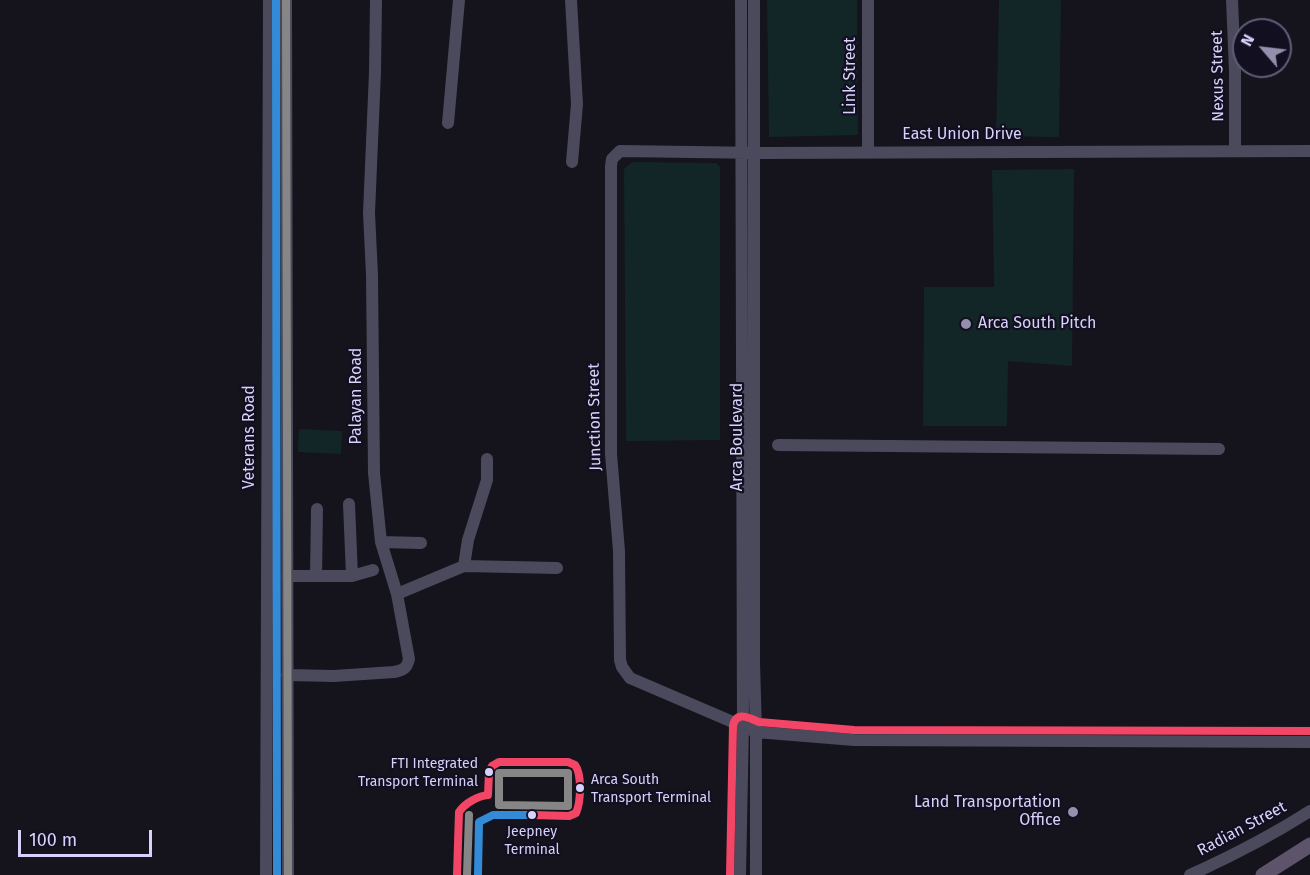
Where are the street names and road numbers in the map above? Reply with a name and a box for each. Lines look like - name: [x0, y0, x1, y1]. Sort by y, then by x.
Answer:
- street label: Nexus Street: [1208, 30, 1228, 122]
- street label: Link Street: [841, 37, 861, 115]
- street label: East Union Drive: [902, 125, 1022, 145]
- street label: Palayan Road: [347, 348, 367, 444]
- street label: Junction Street: [584, 363, 606, 471]
- street label: Arca Boulevard: [728, 383, 748, 491]
- street label: Veterans Road: [240, 385, 260, 489]
- street label: Radian Street: [1194, 798, 1290, 860]

